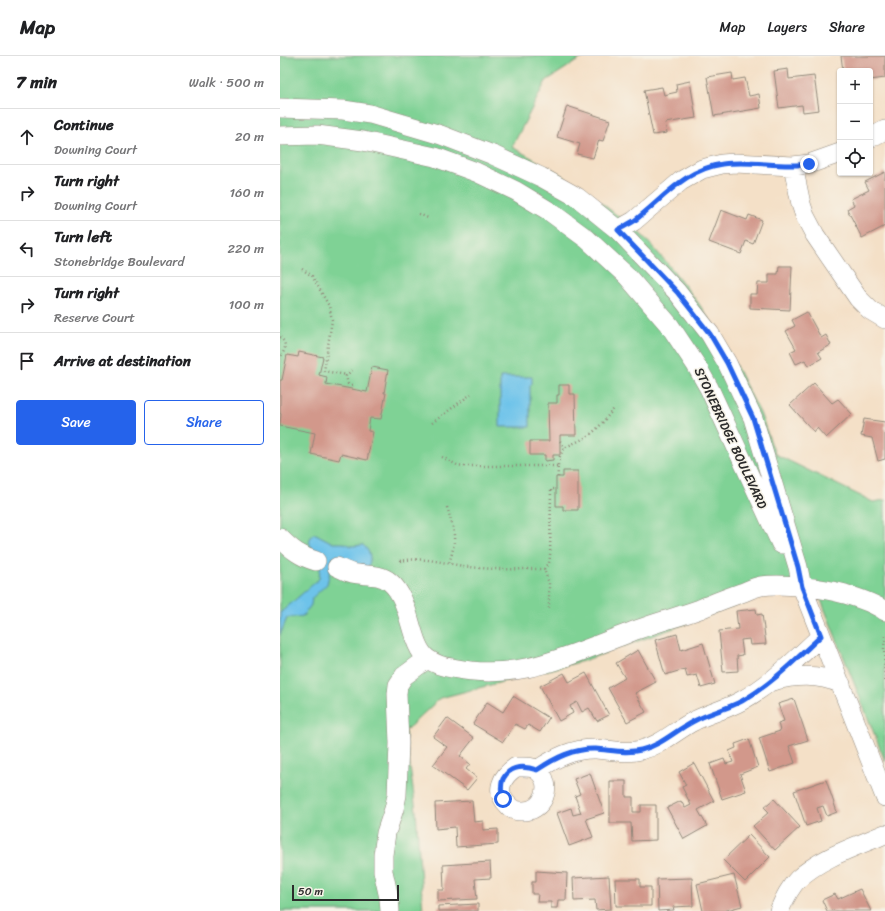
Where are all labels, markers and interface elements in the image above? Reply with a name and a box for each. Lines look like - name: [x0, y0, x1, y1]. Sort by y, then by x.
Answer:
- text: Map: [20, 11, 55, 44]
- text: Map: [720, 15, 745, 40]
- text: Layers: [767, 15, 807, 40]
- text: Share: [829, 15, 865, 40]
- text: 7 min: [16, 67, 57, 97]
- map controls: [837, 68, 873, 176]
- button: +: [837, 68, 873, 104]
- text: Walk · 500 m: [189, 71, 264, 94]
- button: −: [837, 104, 873, 140]
- text: Continue: [54, 112, 114, 138]
- text: 20 m: [235, 125, 264, 148]
- icon: ahead: [16, 126, 38, 148]
- text: Downing Court: [54, 138, 137, 161]
- button: locate: [837, 140, 873, 176]
- route end: [800, 155, 818, 173]
- text: Turn right: [54, 168, 119, 194]
- text: 160 m: [229, 181, 264, 204]
- icon: right: [16, 182, 38, 204]
- text: Downing Court: [54, 194, 137, 217]
- text: Turn left: [54, 224, 112, 250]
- text: 220 m: [227, 237, 264, 260]
- icon: left: [16, 238, 38, 260]
- text: Stonebridge Boulevard: [54, 250, 184, 273]
- text: Turn right: [54, 280, 119, 306]
- text: 100 m: [229, 293, 264, 316]
- icon: right: [16, 294, 38, 316]
- text: Reserve Court: [54, 306, 135, 329]
- text: Arrive at destination: [54, 348, 191, 374]
- icon: arrive: [16, 350, 38, 372]
- street label: STONEBRIDGE BOULEVARD: [688, 363, 774, 513]
- button: Save: [16, 400, 136, 445]
- button: Share: [144, 400, 264, 445]
- route start: [494, 790, 512, 808]
- text: 50 m: [298, 882, 323, 901]
- scale bar: [292, 883, 399, 902]

